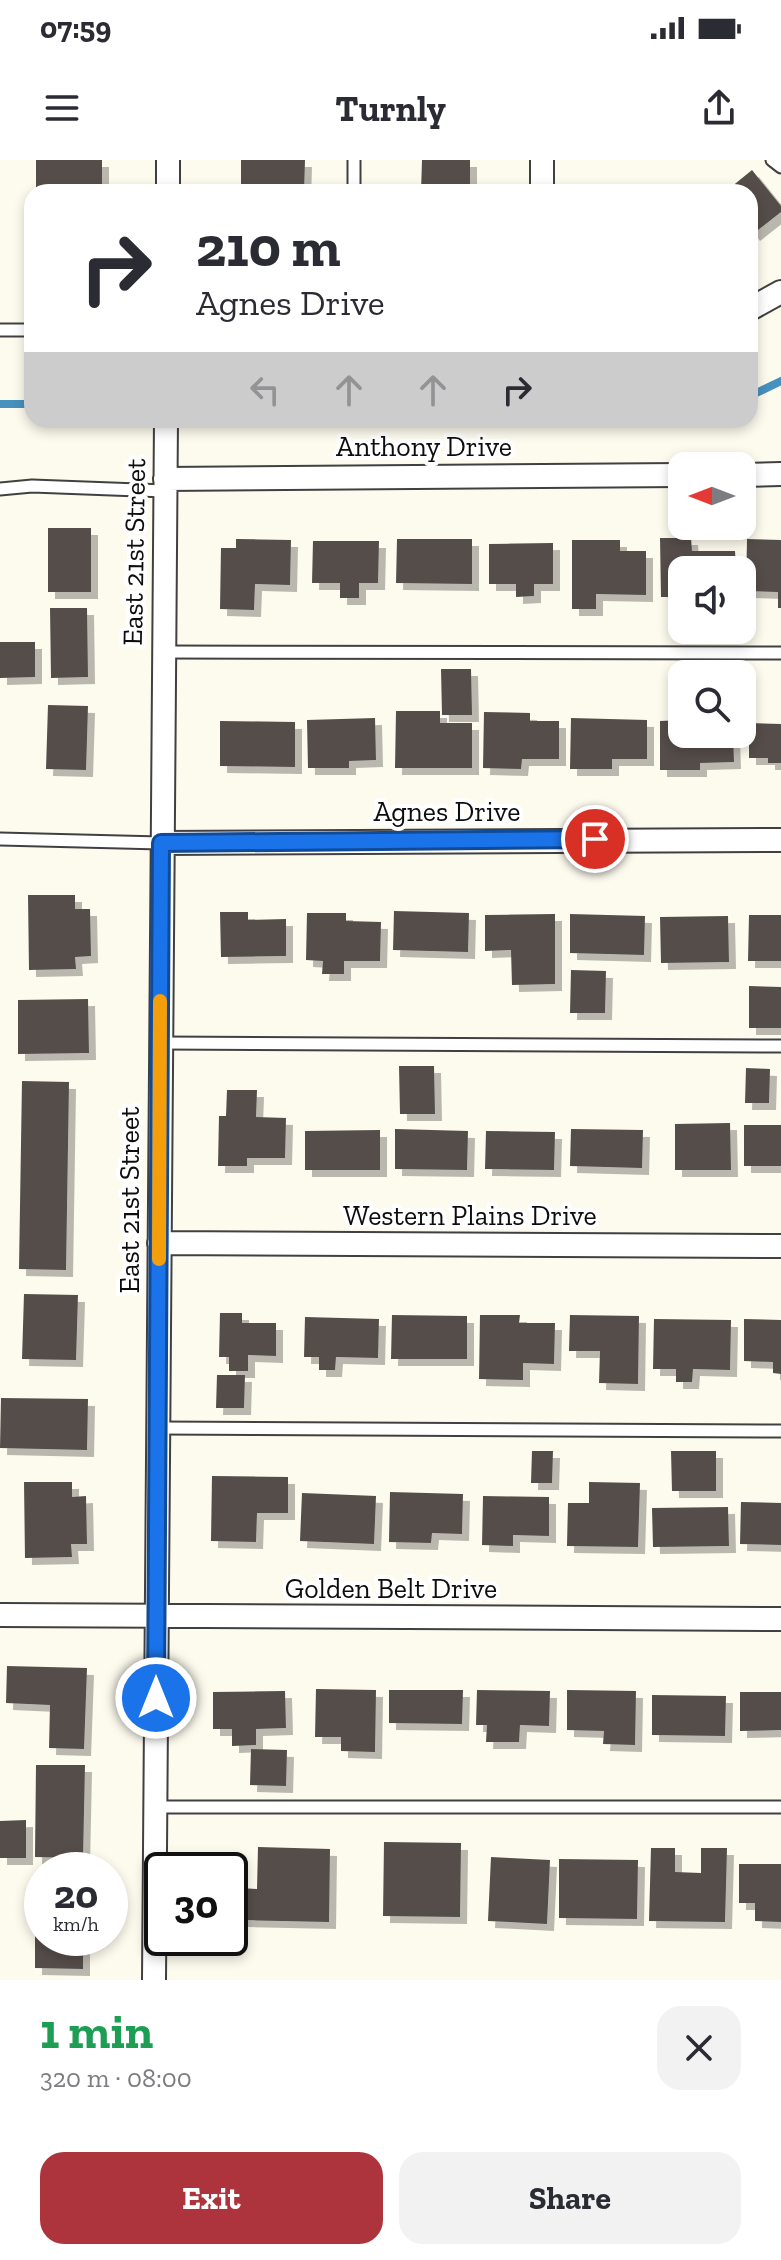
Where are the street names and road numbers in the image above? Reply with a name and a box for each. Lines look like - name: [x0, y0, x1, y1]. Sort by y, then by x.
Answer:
- street label: Anthony Drive: [336, 430, 512, 463]
- street label: East 21st Street: [116, 458, 152, 646]
- street label: Agnes Drive: [374, 795, 520, 828]
- street label: East 21st Street: [113, 1106, 146, 1294]
- street label: Western Plains Drive: [343, 1199, 597, 1232]
- street label: Golden Belt Drive: [285, 1572, 497, 1605]

